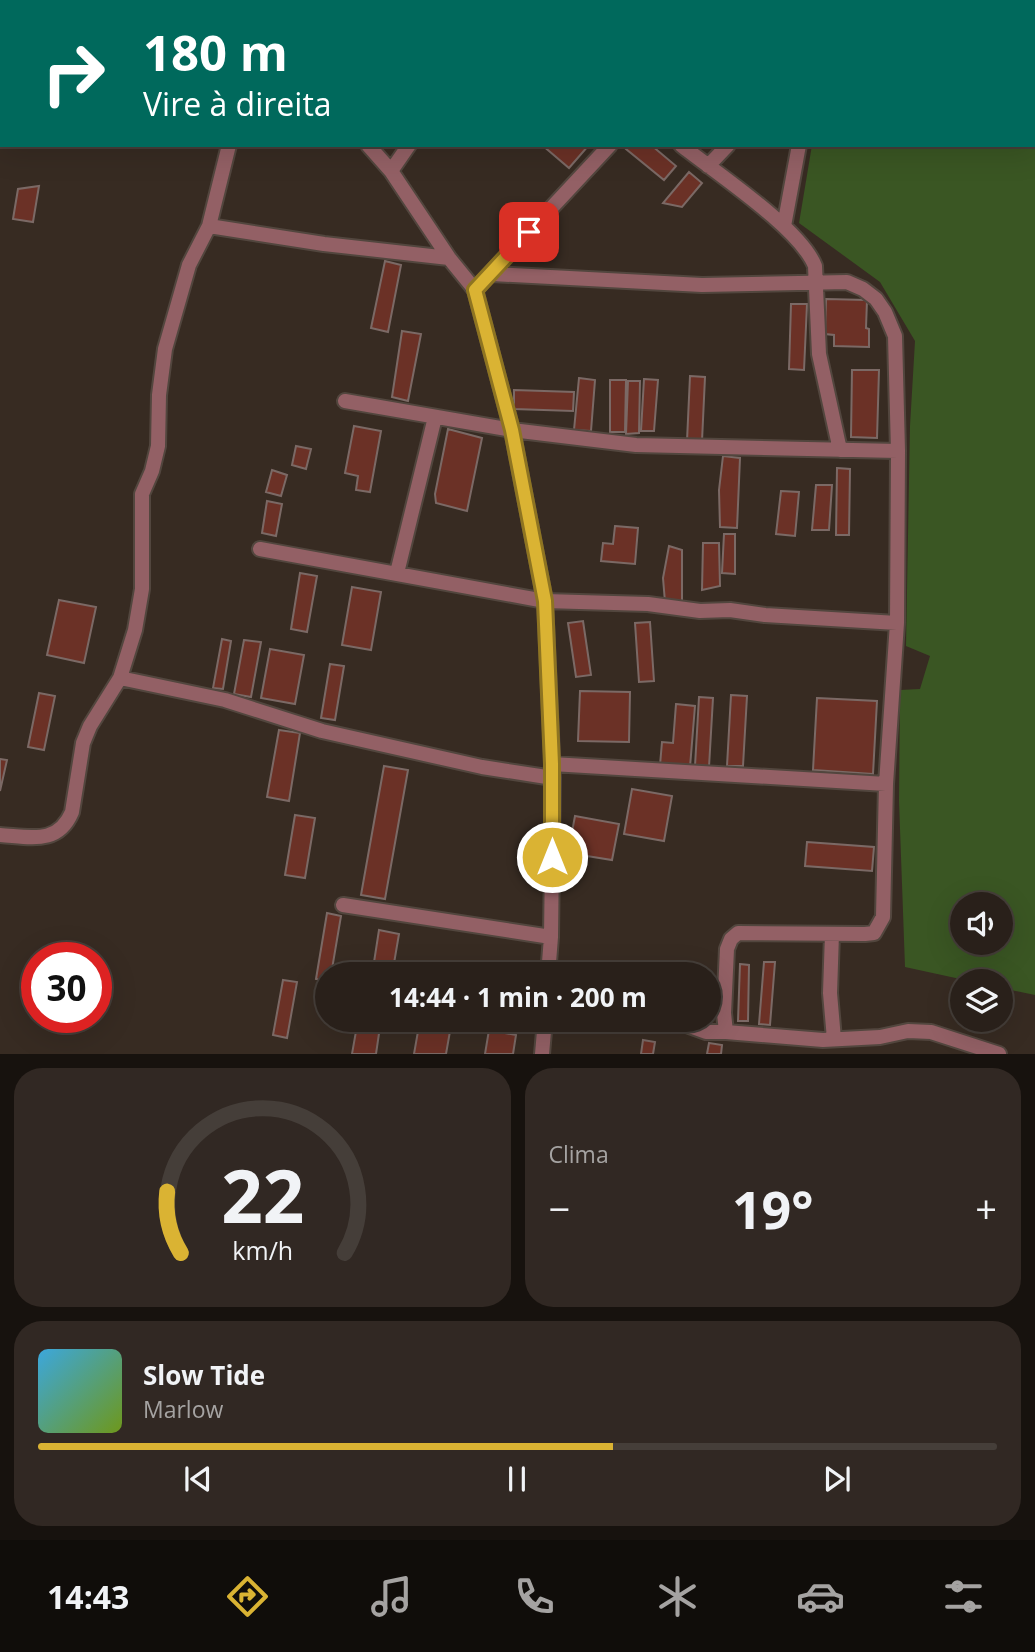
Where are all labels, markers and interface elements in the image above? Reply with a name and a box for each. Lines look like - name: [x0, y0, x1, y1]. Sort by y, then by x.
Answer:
- text: 180 m: [143, 19, 288, 85]
- icon: right: [28, 28, 119, 119]
- text: Vire à direita: [143, 82, 332, 125]
- pin: [499, 202, 559, 262]
- icon: arrive: [510, 213, 548, 251]
- position arrow: [515, 820, 589, 894]
- map controls: [950, 892, 1013, 1032]
- button: sound: [950, 892, 1013, 955]
- speed limit sign: 30: [21, 942, 112, 1033]
- button: layers: [950, 969, 1013, 1032]
- text: 14:44 · 1 min · 200 m: [389, 979, 647, 1015]
- text: Clima: [549, 1138, 609, 1170]
- text: 22: [221, 1146, 304, 1245]
- text: 19°: [732, 1173, 814, 1244]
- text: −: [549, 1182, 570, 1234]
- text: +: [975, 1182, 997, 1234]
- text: km/h: [232, 1233, 293, 1267]
- text: Slow Tide: [143, 1357, 265, 1393]
- text: Marlow: [143, 1393, 223, 1425]
- icon: previous: [179, 1460, 217, 1498]
- icon: pause: [498, 1460, 536, 1498]
- icon: next: [818, 1460, 856, 1498]
- icon: directions: [223, 1572, 272, 1621]
- icon: music: [367, 1572, 416, 1621]
- icon: phone: [510, 1572, 559, 1621]
- icon: climate: [653, 1572, 702, 1621]
- icon: car: [796, 1572, 845, 1621]
- icon: filters: [939, 1572, 988, 1621]
- text: 14:43: [47, 1575, 129, 1618]

